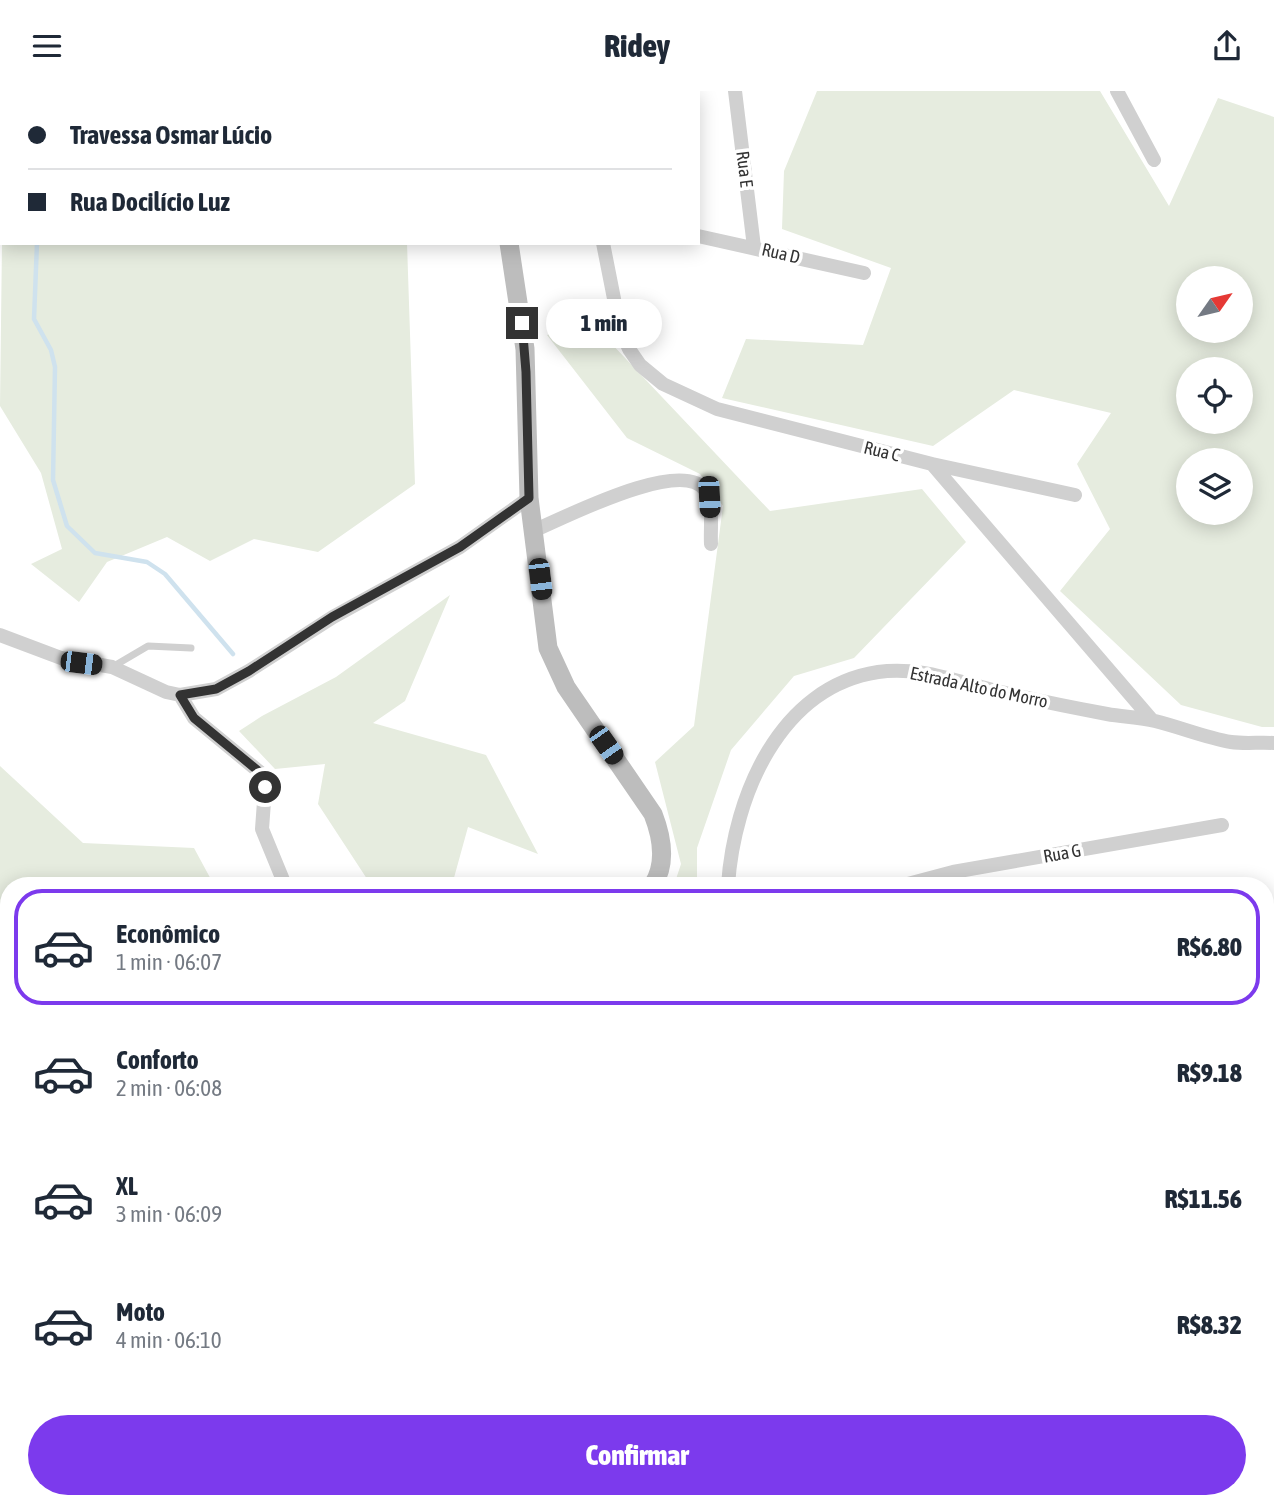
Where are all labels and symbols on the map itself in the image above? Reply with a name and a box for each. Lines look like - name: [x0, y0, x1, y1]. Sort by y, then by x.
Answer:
- street label: Rua E: [732, 150, 758, 189]
- street label: Rua D: [760, 238, 802, 268]
- north arrow: [1176, 266, 1253, 343]
- callout: 1 min: [546, 299, 662, 347]
- route end: [506, 307, 538, 339]
- street label: Rua C: [862, 436, 902, 466]
- car: [698, 475, 721, 519]
- car: [528, 557, 553, 601]
- car: [59, 650, 104, 676]
- street label: Estrada Alto do Morro: [908, 662, 1050, 712]
- car: [586, 722, 627, 768]
- route start: [249, 771, 281, 803]
- street label: Rua G: [1041, 839, 1083, 867]

